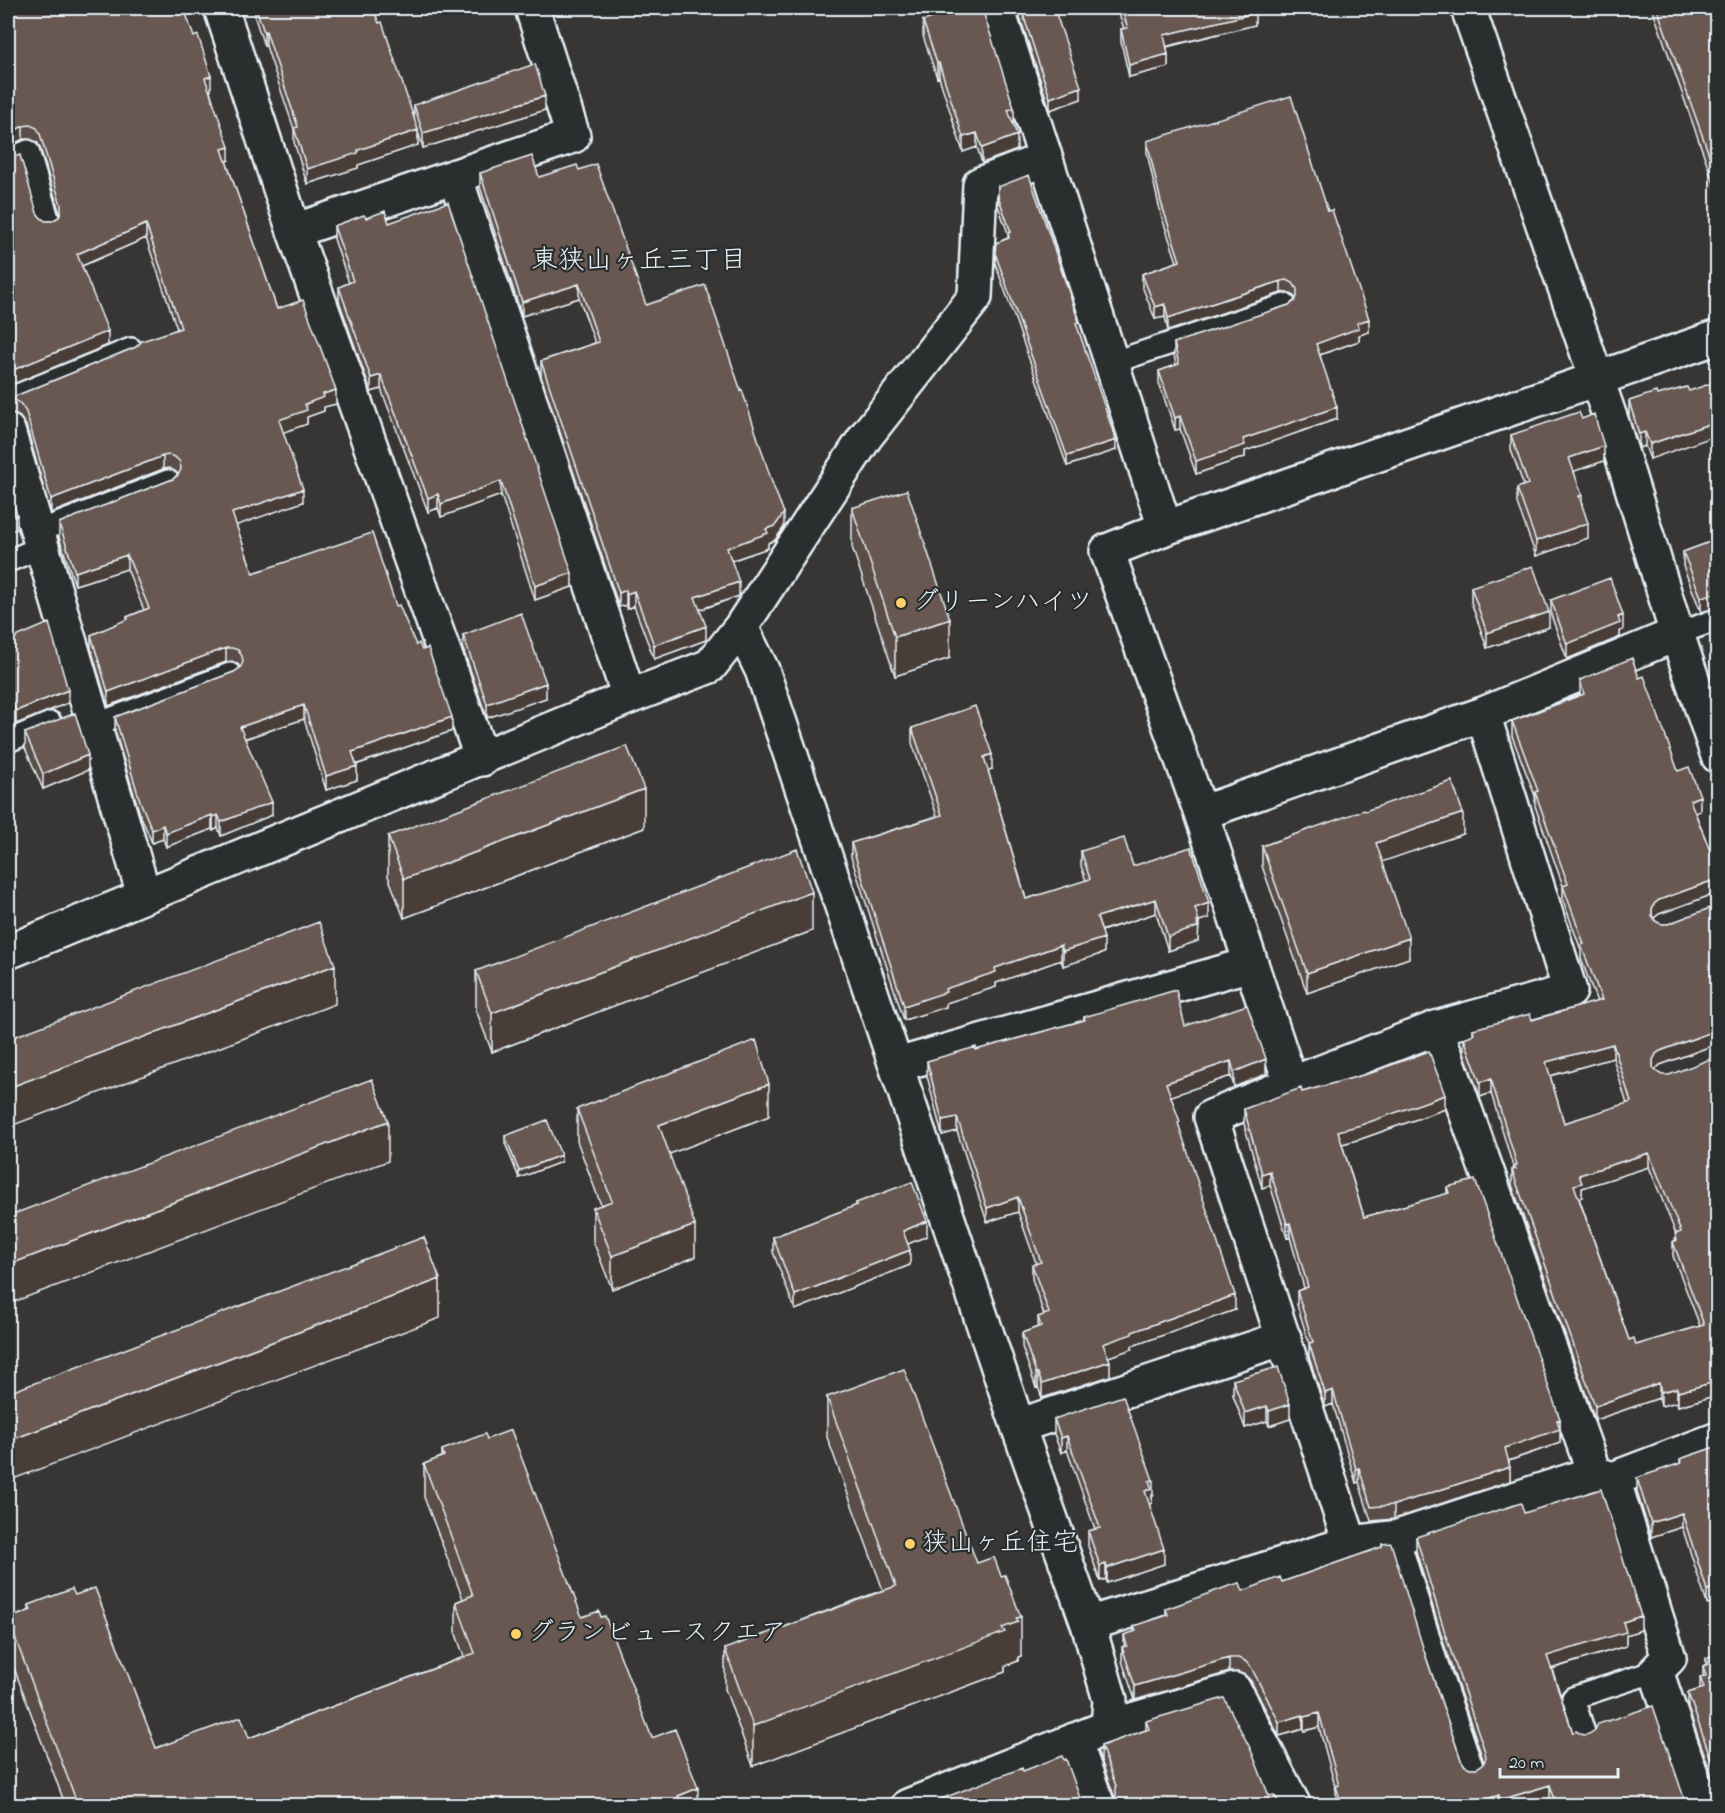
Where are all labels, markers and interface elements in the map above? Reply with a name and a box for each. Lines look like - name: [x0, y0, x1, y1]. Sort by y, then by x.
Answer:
- district label: 東狭山ヶ丘三丁目: [531, 242, 747, 281]
- place label: グリーンハイツ: [913, 584, 1092, 622]
- marker: グリーンハイツ: [894, 596, 908, 610]
- place label: 狭山ヶ丘住宅: [922, 1525, 1078, 1563]
- marker: 狭山ヶ丘住宅: [903, 1537, 917, 1551]
- place label: グランビュースクエア: [528, 1615, 786, 1653]
- marker: グランビュースクエア: [509, 1627, 523, 1641]
- scale bar: [1500, 1741, 1618, 1779]
- text: 20 m: [1509, 1751, 1544, 1777]

